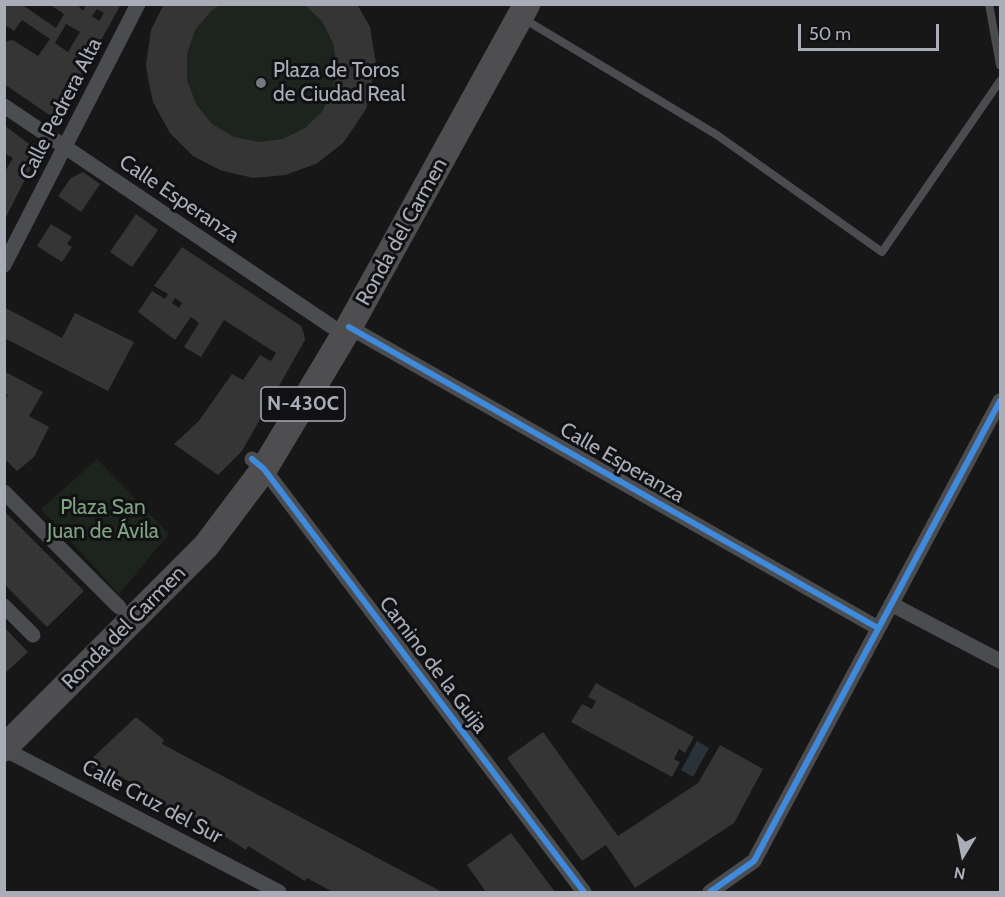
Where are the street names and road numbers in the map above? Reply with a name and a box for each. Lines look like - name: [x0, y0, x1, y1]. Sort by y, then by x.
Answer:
- street label: Calle Pedrera Alta: [14, 34, 108, 184]
- street label: Calle Esperanza: [114, 150, 244, 248]
- street label: Ronda del Carmen: [351, 154, 453, 310]
- road number: N-430C: [261, 387, 345, 421]
- street label: Calle Esperanza: [555, 417, 689, 509]
- street label: Ronda del Carmen: [57, 561, 191, 695]
- street label: Camino de la Guija: [373, 592, 493, 738]
- street label: Calle Cruz del Sur: [78, 754, 226, 850]

